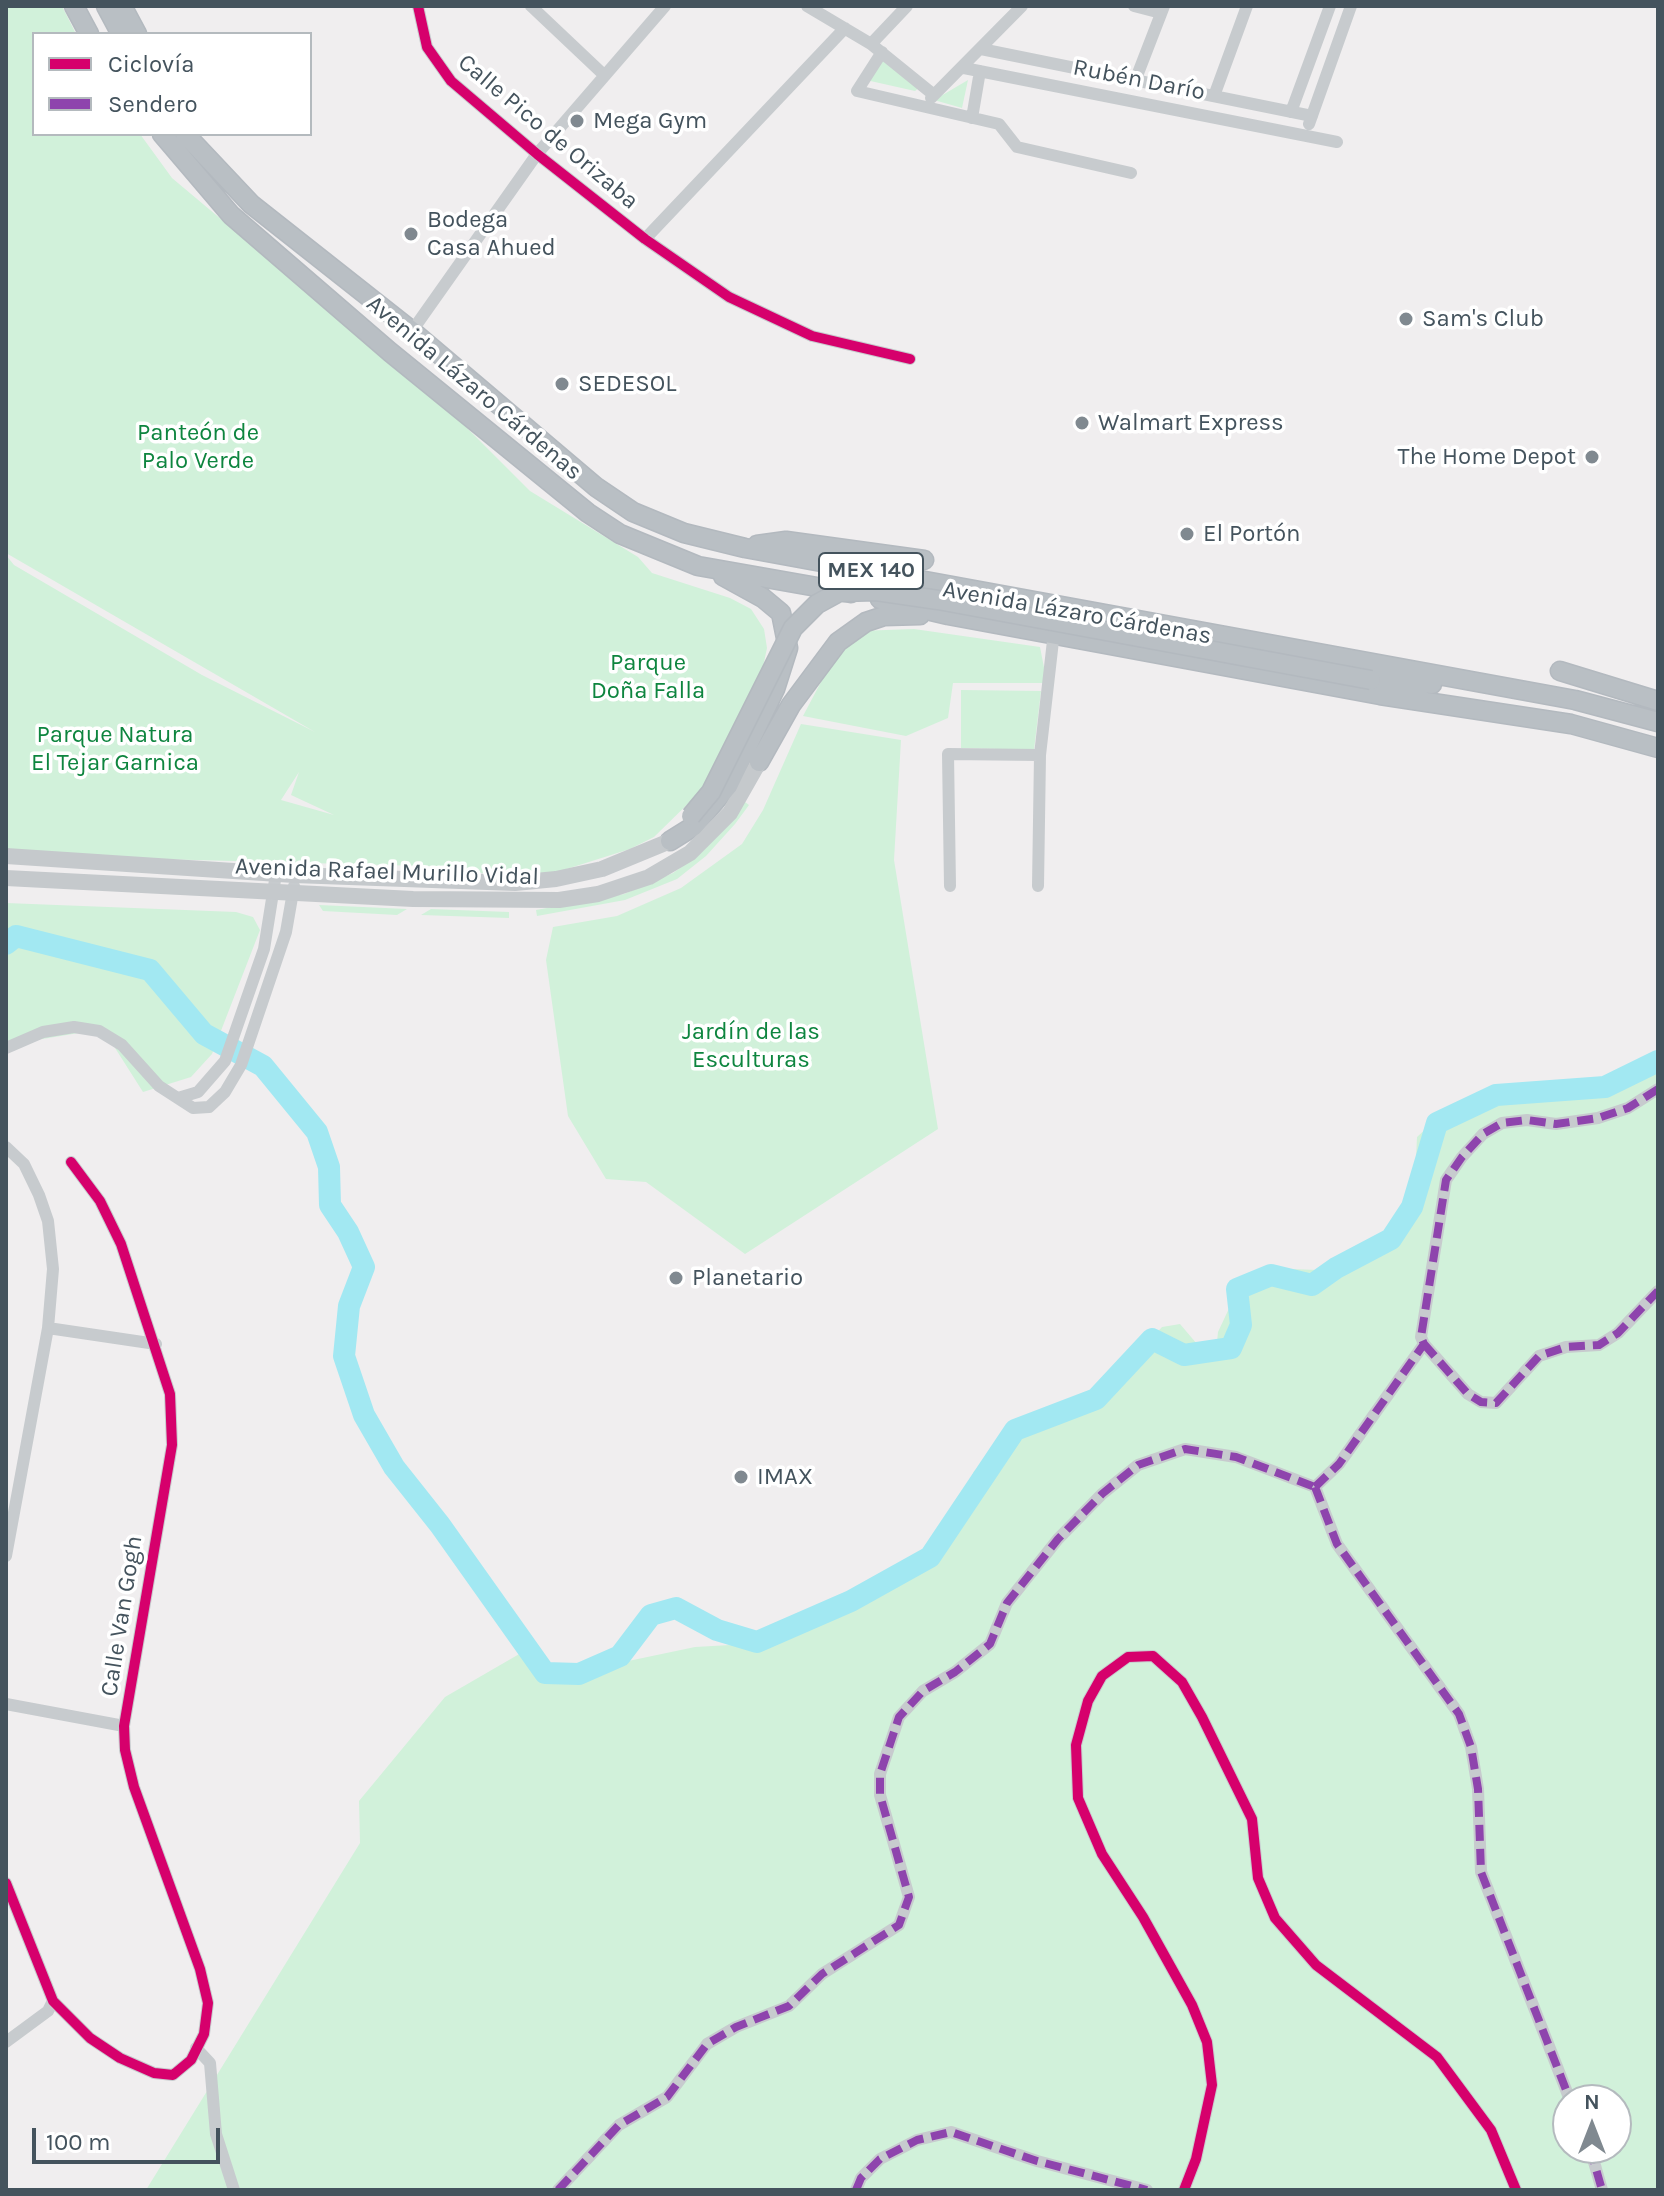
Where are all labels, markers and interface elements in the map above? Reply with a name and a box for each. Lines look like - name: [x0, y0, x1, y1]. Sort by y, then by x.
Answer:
- legend: [32, 32, 312, 136]
- street label: Calle Pico de Orizaba: [452, 48, 644, 216]
- text: Ciclovía: [108, 50, 195, 78]
- street label: Rubén Darío: [1071, 53, 1207, 107]
- text: Sendero: [108, 90, 198, 118]
- place label: Mega Gym: [593, 107, 707, 135]
- marker: Mega Gym: [568, 112, 586, 130]
- place label: Bodega Casa Ahued: [427, 206, 556, 262]
- marker: Bodega Casa Ahued: [402, 225, 420, 243]
- street label: Avenida Lázaro Cárdenas: [360, 289, 588, 487]
- place label: Sam's Club: [1422, 305, 1544, 333]
- marker: Sam's Club: [1397, 310, 1415, 328]
- place label: SEDESOL: [578, 370, 677, 398]
- marker: SEDESOL: [553, 375, 571, 393]
- place label: Walmart Express: [1098, 409, 1284, 437]
- marker: Walmart Express: [1073, 414, 1091, 432]
- park label: Panteón de Palo Verde: [137, 419, 259, 475]
- place label: The Home Depot: [1398, 443, 1576, 471]
- marker: The Home Depot: [1583, 448, 1601, 466]
- place label: El Portón: [1203, 520, 1301, 548]
- marker: El Portón: [1178, 525, 1196, 543]
- road number: MEX 140: [819, 553, 923, 589]
- street label: Avenida Lázaro Cárdenas: [940, 575, 1214, 651]
- park label: Parque Doña Falla: [591, 649, 705, 705]
- park label: Parque Natura El Tejar Garnica: [31, 721, 199, 777]
- street label: Avenida Rafael Murillo Vidal: [234, 852, 540, 892]
- park label: Jardín de las Esculturas: [682, 1018, 820, 1074]
- place label: Planetario: [692, 1264, 803, 1292]
- marker: Planetario: [667, 1269, 685, 1287]
- place label: IMAX: [757, 1463, 813, 1491]
- marker: IMAX: [732, 1468, 750, 1486]
- street label: Calle Van Gogh: [95, 1534, 149, 1698]
- north arrow: [1552, 2084, 1632, 2164]
- text: N: [1584, 2089, 1600, 2115]
- scale bar: [36, 2112, 224, 2162]
- text: 100 m: [46, 2128, 111, 2156]

